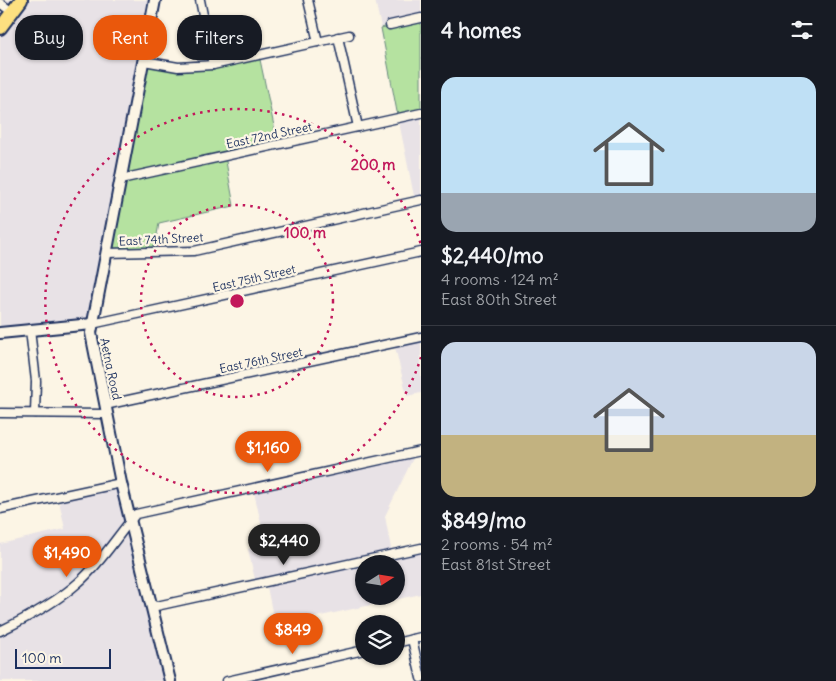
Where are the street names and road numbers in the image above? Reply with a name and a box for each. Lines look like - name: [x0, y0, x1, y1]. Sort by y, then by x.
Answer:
- street label: East 72nd Street: [225, 119, 313, 151]
- street label: East 74th Street: [118, 229, 204, 249]
- street label: East 75th Street: [211, 261, 297, 295]
- street label: Aetna Road: [97, 337, 125, 401]
- street label: East 76th Street: [218, 344, 304, 376]

